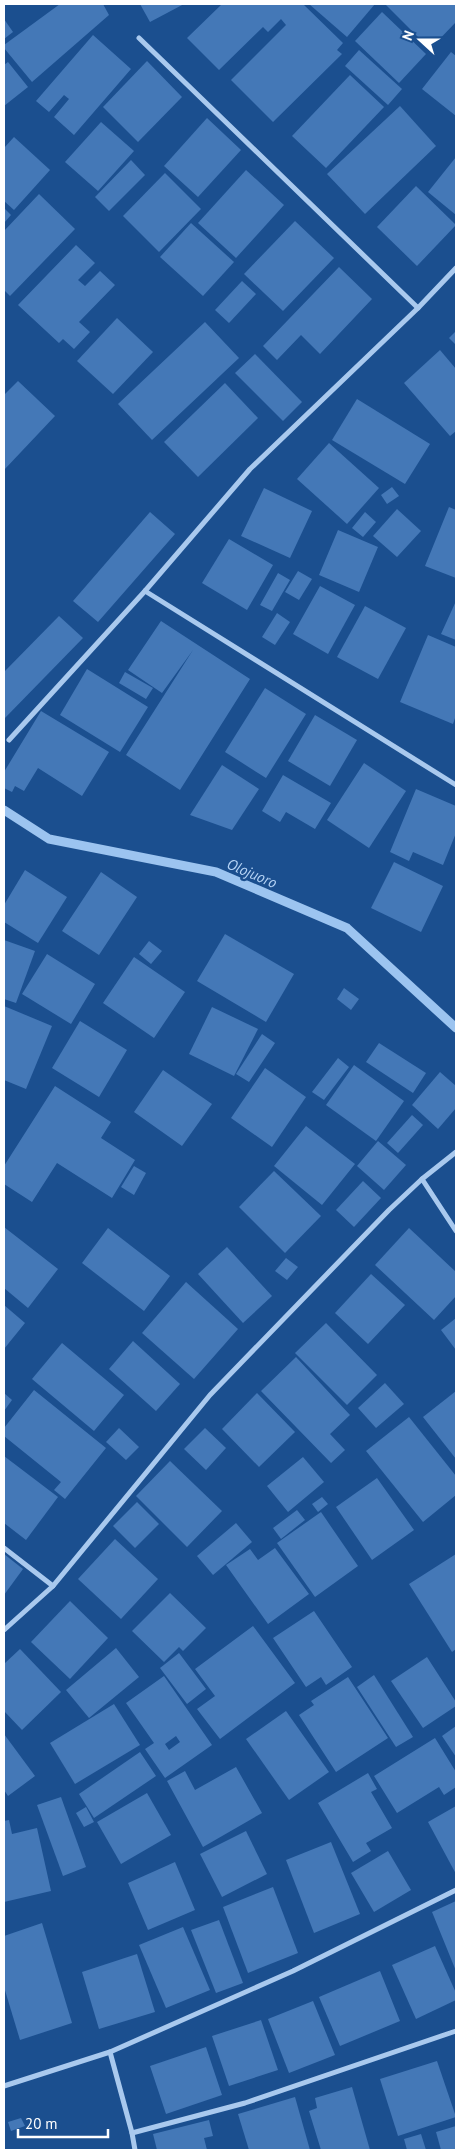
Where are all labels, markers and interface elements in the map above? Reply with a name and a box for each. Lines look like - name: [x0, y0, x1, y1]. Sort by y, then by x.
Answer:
- north arrow: [395, 15, 445, 65]
- text: N: [398, 28, 418, 43]
- water label: Olojuoro: [224, 854, 280, 892]
- scale bar: [18, 2106, 108, 2138]
- text: 20 m: [25, 2114, 58, 2133]

